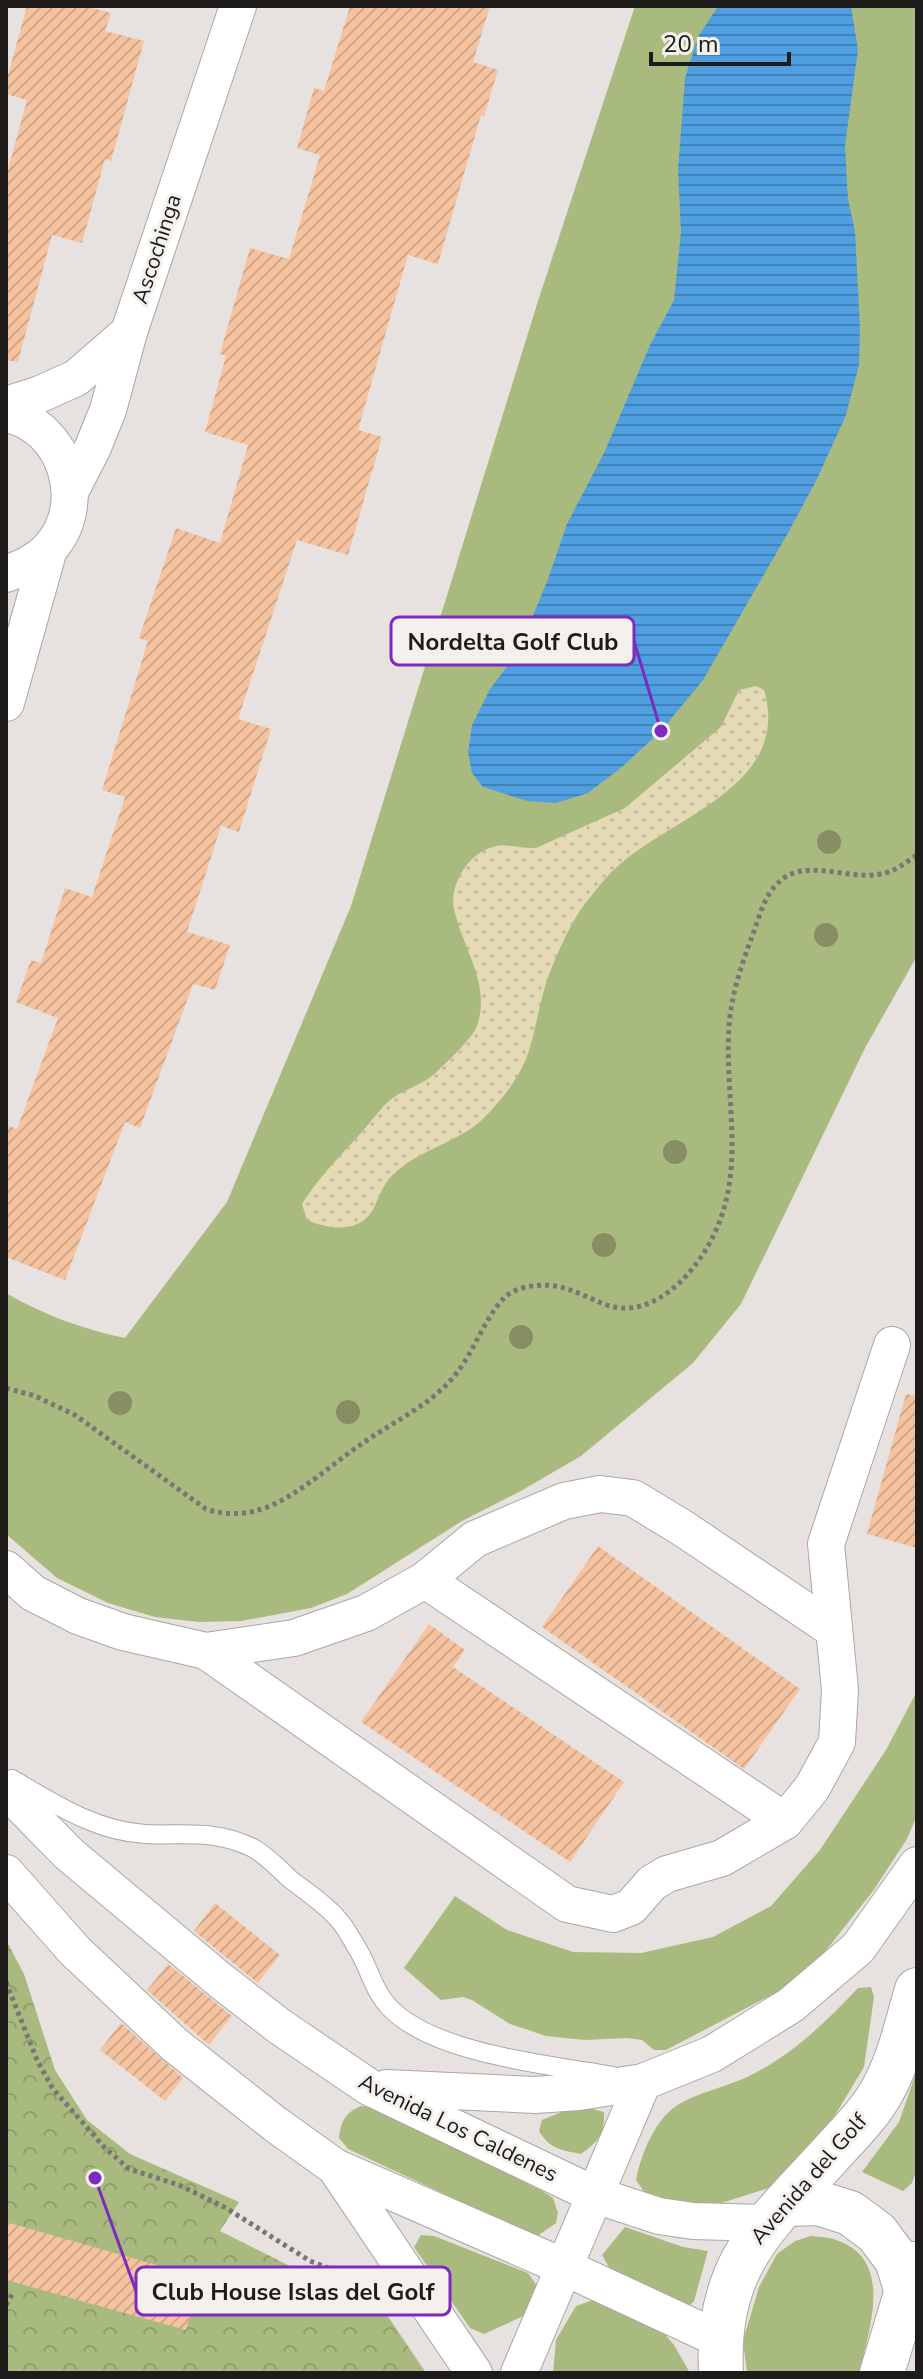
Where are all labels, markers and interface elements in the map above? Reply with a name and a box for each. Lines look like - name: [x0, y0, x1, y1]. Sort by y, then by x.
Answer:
- scale bar: [651, 16, 789, 66]
- text: 20 m: [663, 28, 719, 60]
- street label: Ascochinga: [125, 190, 189, 308]
- callout: Nordelta Golf Club: [391, 617, 634, 665]
- text: Nordelta Golf Club: [408, 626, 618, 658]
- street label: Avenida Los Caldenes: [353, 2067, 563, 2189]
- street label: Avenida del Golf: [744, 2107, 875, 2251]
- callout: Club House Islas del Golf: [136, 2267, 450, 2315]
- text: Club House Islas del Golf: [152, 2276, 436, 2308]

